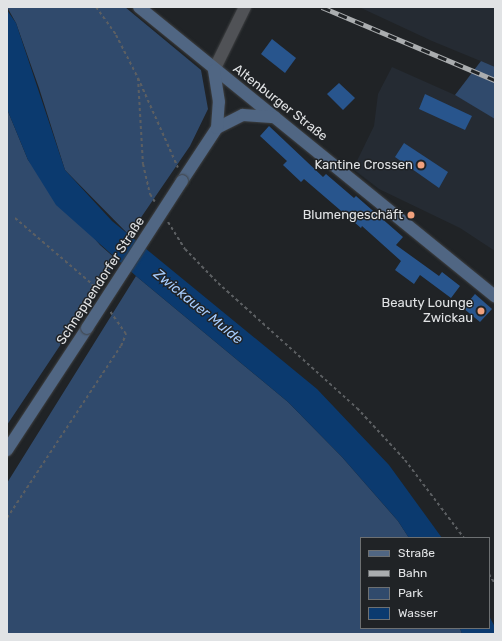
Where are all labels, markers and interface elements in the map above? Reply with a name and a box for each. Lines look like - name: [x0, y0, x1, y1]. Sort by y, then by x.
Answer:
- street label: Altenburger Straße: [230, 61, 330, 145]
- place label: Kantine Crossen: [314, 157, 413, 173]
- marker: Kantine Crossen: [416, 160, 426, 170]
- place label: Blumengeschäft: [303, 207, 403, 223]
- marker: Blumengeschäft: [406, 210, 416, 220]
- street label: Schneppendorfer Straße: [54, 214, 148, 348]
- water label: Zwickauer Mulde: [150, 266, 246, 348]
- place label: Beauty Lounge Zwickau: [381, 296, 473, 327]
- marker: Beauty Lounge Zwickau: [476, 306, 486, 316]
- legend: [360, 537, 490, 629]
- text: Straße: [398, 546, 435, 560]
- text: Bahn: [398, 566, 427, 580]
- text: Park: [398, 586, 423, 600]
- text: Wasser: [398, 606, 438, 620]

